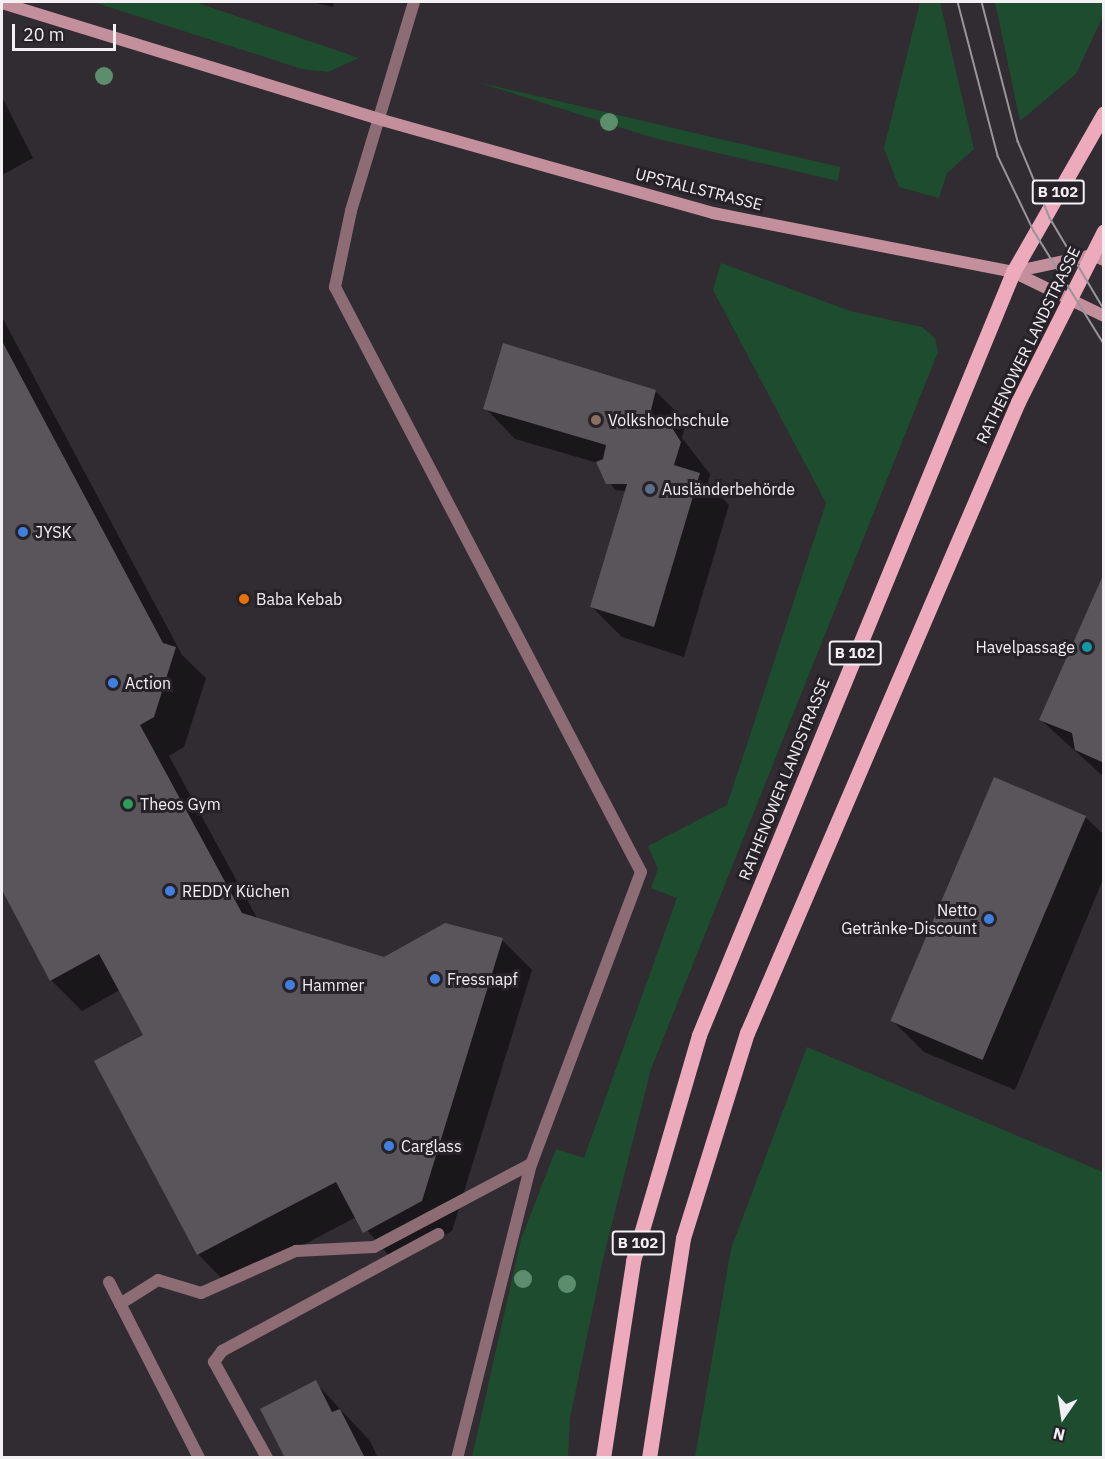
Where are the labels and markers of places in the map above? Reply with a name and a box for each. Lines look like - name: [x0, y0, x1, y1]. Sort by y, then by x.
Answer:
- place label: Volkshochschule: [608, 410, 729, 430]
- marker: Volkshochschule: [589, 413, 603, 427]
- place label: Ausländerbehörde: [662, 479, 795, 499]
- marker: Ausländerbehörde: [643, 482, 657, 496]
- place label: JYSK: [35, 522, 72, 542]
- marker: JYSK: [16, 525, 30, 539]
- place label: Baba Kebab: [256, 589, 342, 609]
- marker: Baba Kebab: [237, 592, 251, 606]
- place label: Havelpassage: [975, 637, 1075, 657]
- marker: Havelpassage: [1080, 640, 1094, 654]
- place label: Action: [125, 673, 171, 693]
- marker: Action: [106, 676, 120, 690]
- place label: Theos Gym: [140, 794, 221, 814]
- marker: Theos Gym: [121, 797, 135, 811]
- place label: REDDY Küchen: [182, 881, 290, 901]
- marker: REDDY Küchen: [163, 884, 177, 898]
- place label: Netto Getränke-Discount: [841, 900, 977, 938]
- marker: Netto Getränke-Discount: [982, 912, 996, 926]
- place label: Fressnapf: [447, 969, 518, 989]
- marker: Fressnapf: [428, 972, 442, 986]
- place label: Hammer: [302, 975, 364, 995]
- marker: Hammer: [283, 978, 297, 992]
- place label: Carglass: [401, 1136, 462, 1156]
- marker: Carglass: [382, 1139, 396, 1153]

